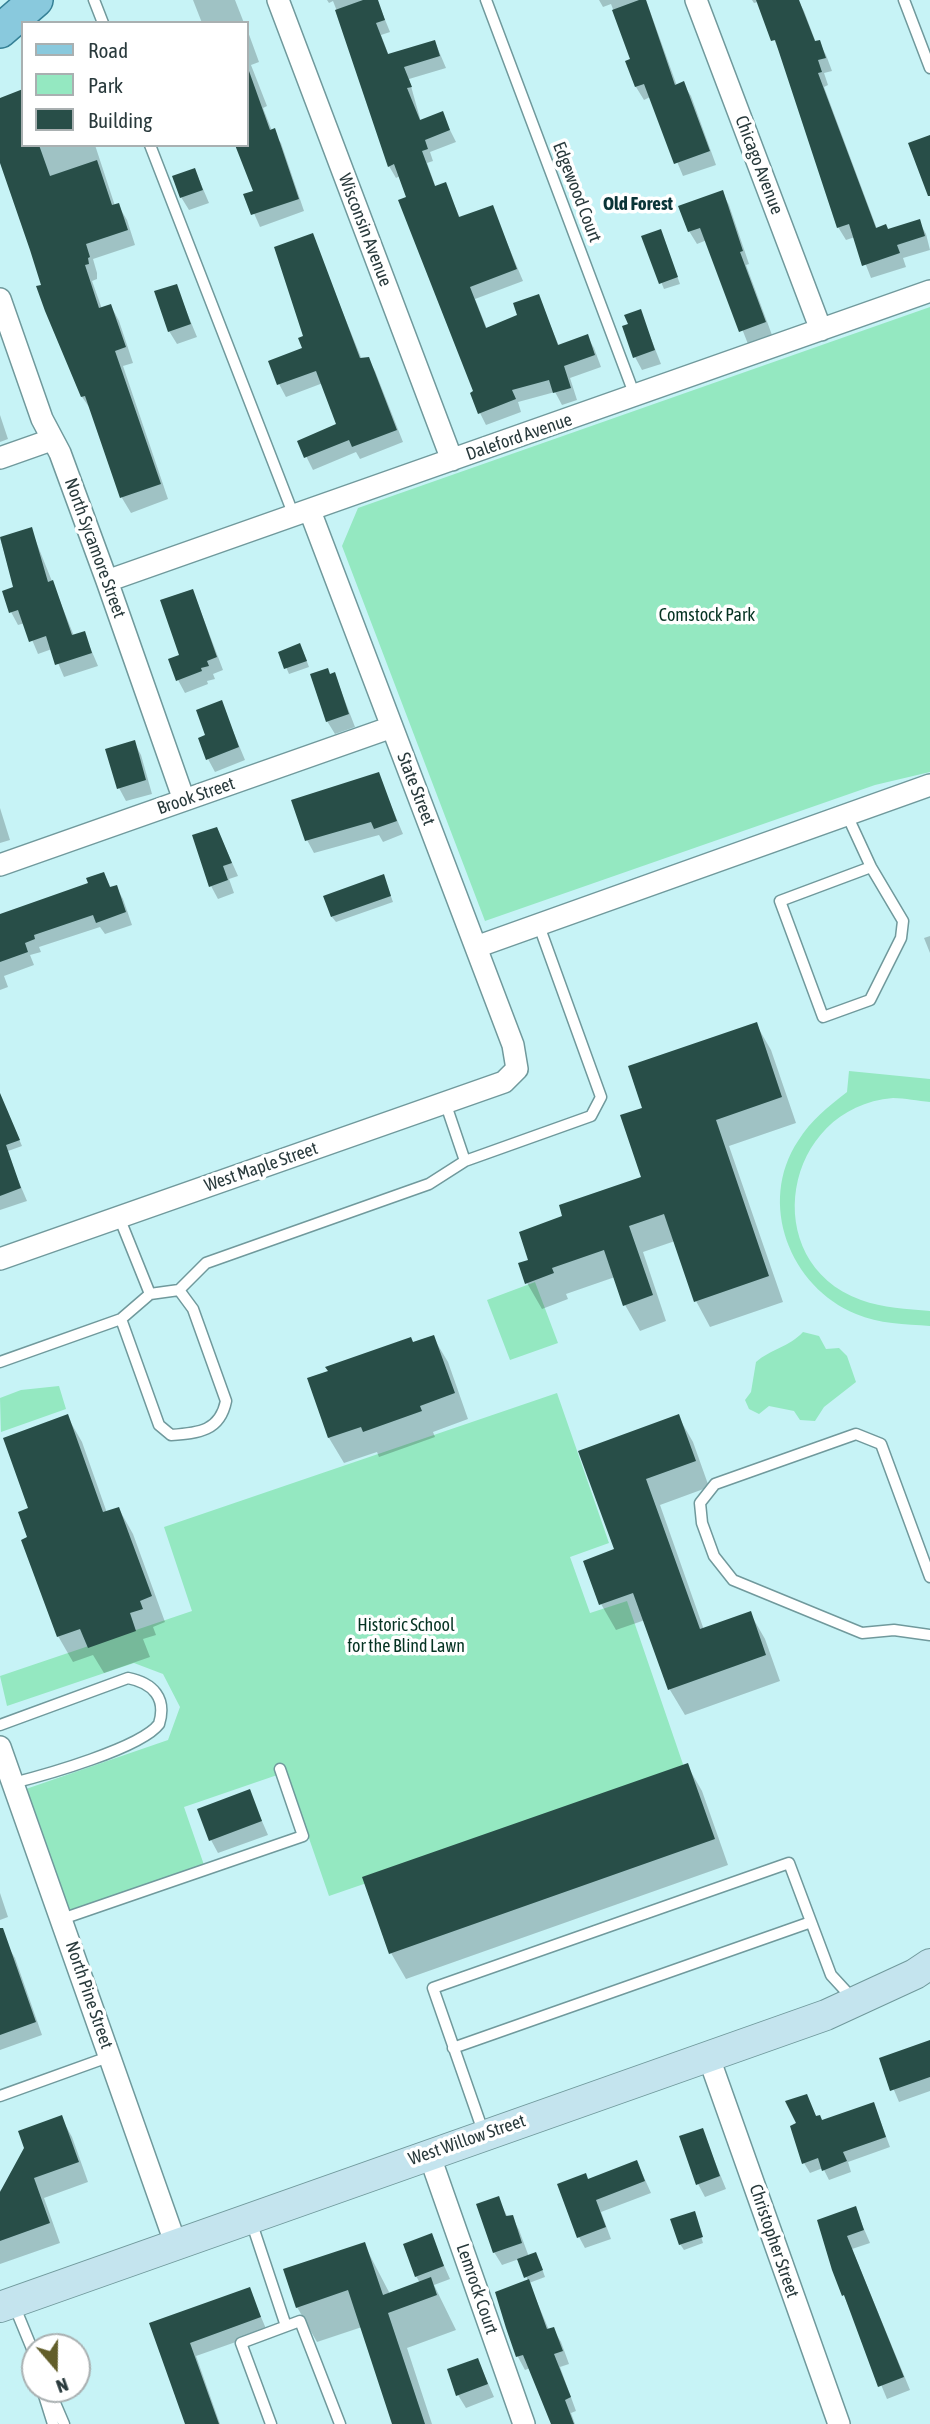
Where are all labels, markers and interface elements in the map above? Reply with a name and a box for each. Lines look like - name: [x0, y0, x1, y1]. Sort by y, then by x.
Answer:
- legend: [21, 21, 248, 147]
- text: Road: [88, 38, 128, 62]
- text: Park: [88, 73, 123, 97]
- text: Building: [88, 108, 152, 132]
- street label: Chicago Avenue: [730, 113, 788, 217]
- street label: Edgewood Court: [548, 139, 606, 245]
- street label: Wisconsin Avenue: [334, 171, 396, 289]
- district label: Old Forest: [603, 193, 673, 215]
- street label: Daleford Avenue: [463, 409, 575, 465]
- street label: North Sycamore Street: [60, 475, 130, 621]
- park label: Comstock Park: [659, 604, 755, 626]
- street label: State Street: [392, 750, 440, 828]
- street label: Brook Street: [154, 773, 238, 819]
- street label: West Maple Street: [202, 1138, 320, 1196]
- park label: Historic School for the Blind Lawn: [347, 1614, 465, 1656]
- street label: North Pine Street: [61, 1939, 117, 2051]
- street label: West Willow Street: [406, 2110, 528, 2170]
- street label: Christopher Street: [744, 2181, 804, 2301]
- street label: Lemrock Court: [451, 2241, 503, 2337]
- north arrow: [21, 2333, 91, 2403]
- text: N: [53, 2374, 72, 2398]

